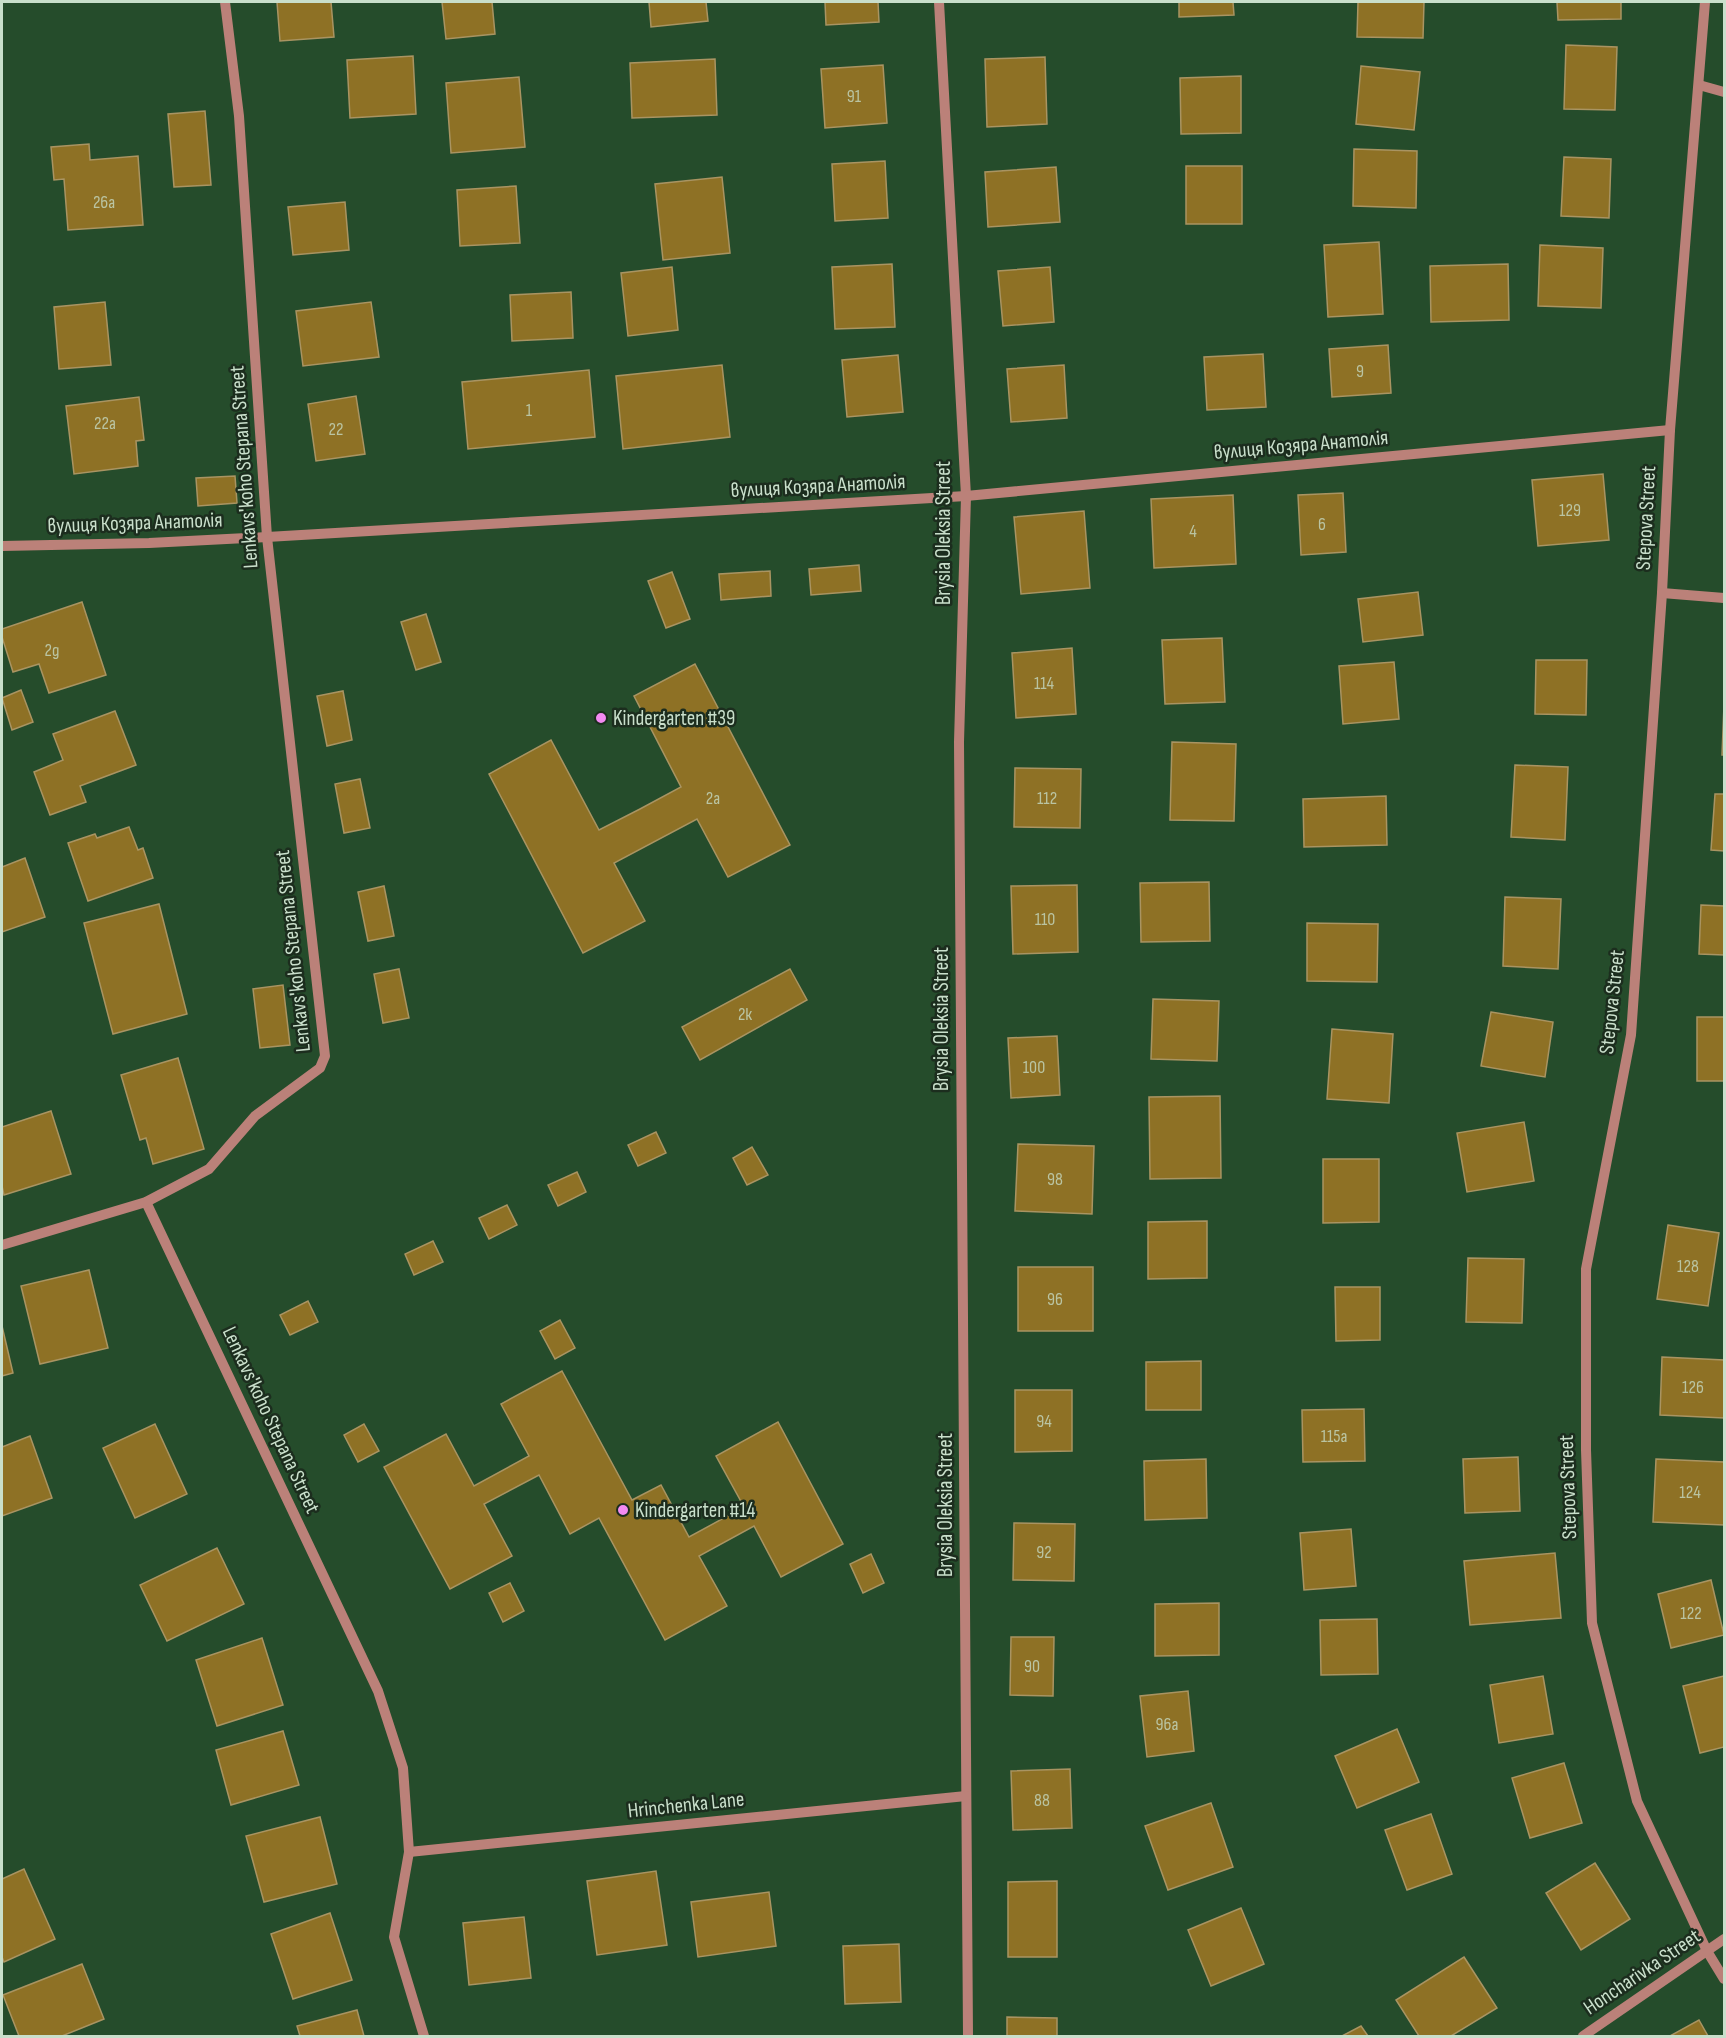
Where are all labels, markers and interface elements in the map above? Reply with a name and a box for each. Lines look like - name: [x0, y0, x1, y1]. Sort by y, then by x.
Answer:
- house number: 91: [847, 86, 862, 107]
- house number: 26а: [93, 192, 115, 213]
- house number: 9: [1356, 361, 1364, 382]
- street label: Lenkavsʹkoho Stepana Street: [224, 365, 264, 569]
- house number: 1: [526, 400, 533, 421]
- house number: 22а: [94, 413, 116, 434]
- house number: 22: [329, 419, 343, 440]
- street label: вулиця Козяра Анатолія: [1213, 425, 1389, 465]
- street label: Brysia Oleksia Street: [931, 461, 956, 605]
- street label: Stepova Street: [1631, 465, 1661, 571]
- street label: вулиця Козяра Анатолія: [730, 469, 906, 503]
- house number: 129: [1559, 500, 1581, 521]
- street label: вулиця Козяра Анатолія: [47, 507, 223, 539]
- house number: 6: [1318, 514, 1326, 535]
- house number: 4: [1189, 521, 1197, 542]
- house number: 2д: [45, 640, 59, 661]
- house number: 114: [1034, 673, 1055, 694]
- place label: Kindergarten #39: [613, 706, 735, 731]
- marker: Kindergarten #39: [594, 711, 608, 725]
- house number: 2а: [706, 788, 720, 809]
- house number: 112: [1037, 788, 1057, 809]
- street label: Lenkavsʹkoho Stepana Street: [270, 849, 316, 1053]
- house number: 110: [1035, 909, 1055, 930]
- street label: Brysia Oleksia Street: [929, 947, 954, 1091]
- street label: Stepova Street: [1594, 949, 1630, 1055]
- house number: 2к: [738, 1004, 752, 1025]
- house number: 100: [1023, 1057, 1045, 1078]
- house number: 98: [1047, 1169, 1063, 1190]
- house number: 128: [1677, 1256, 1699, 1277]
- house number: 96: [1047, 1289, 1063, 1310]
- street label: Lenkavsʹkoho Stepana Street: [217, 1323, 325, 1517]
- house number: 126: [1682, 1377, 1704, 1398]
- house number: 94: [1036, 1411, 1052, 1432]
- house number: 115а: [1321, 1426, 1347, 1447]
- street label: Brysia Oleksia Street: [933, 1433, 958, 1577]
- street label: Stepova Street: [1554, 1434, 1582, 1540]
- house number: 124: [1679, 1482, 1701, 1503]
- place label: Kindergarten #14: [635, 1498, 755, 1523]
- marker: Kindergarten #14: [616, 1503, 630, 1517]
- house number: 92: [1036, 1542, 1052, 1563]
- house number: 122: [1680, 1603, 1702, 1624]
- house number: 90: [1024, 1656, 1040, 1677]
- house number: 96а: [1156, 1714, 1178, 1735]
- street label: Hrinchenka Lane: [626, 1786, 746, 1824]
- house number: 88: [1034, 1790, 1050, 1811]
- street label: Honcharivka Street: [1579, 1924, 1705, 2020]

